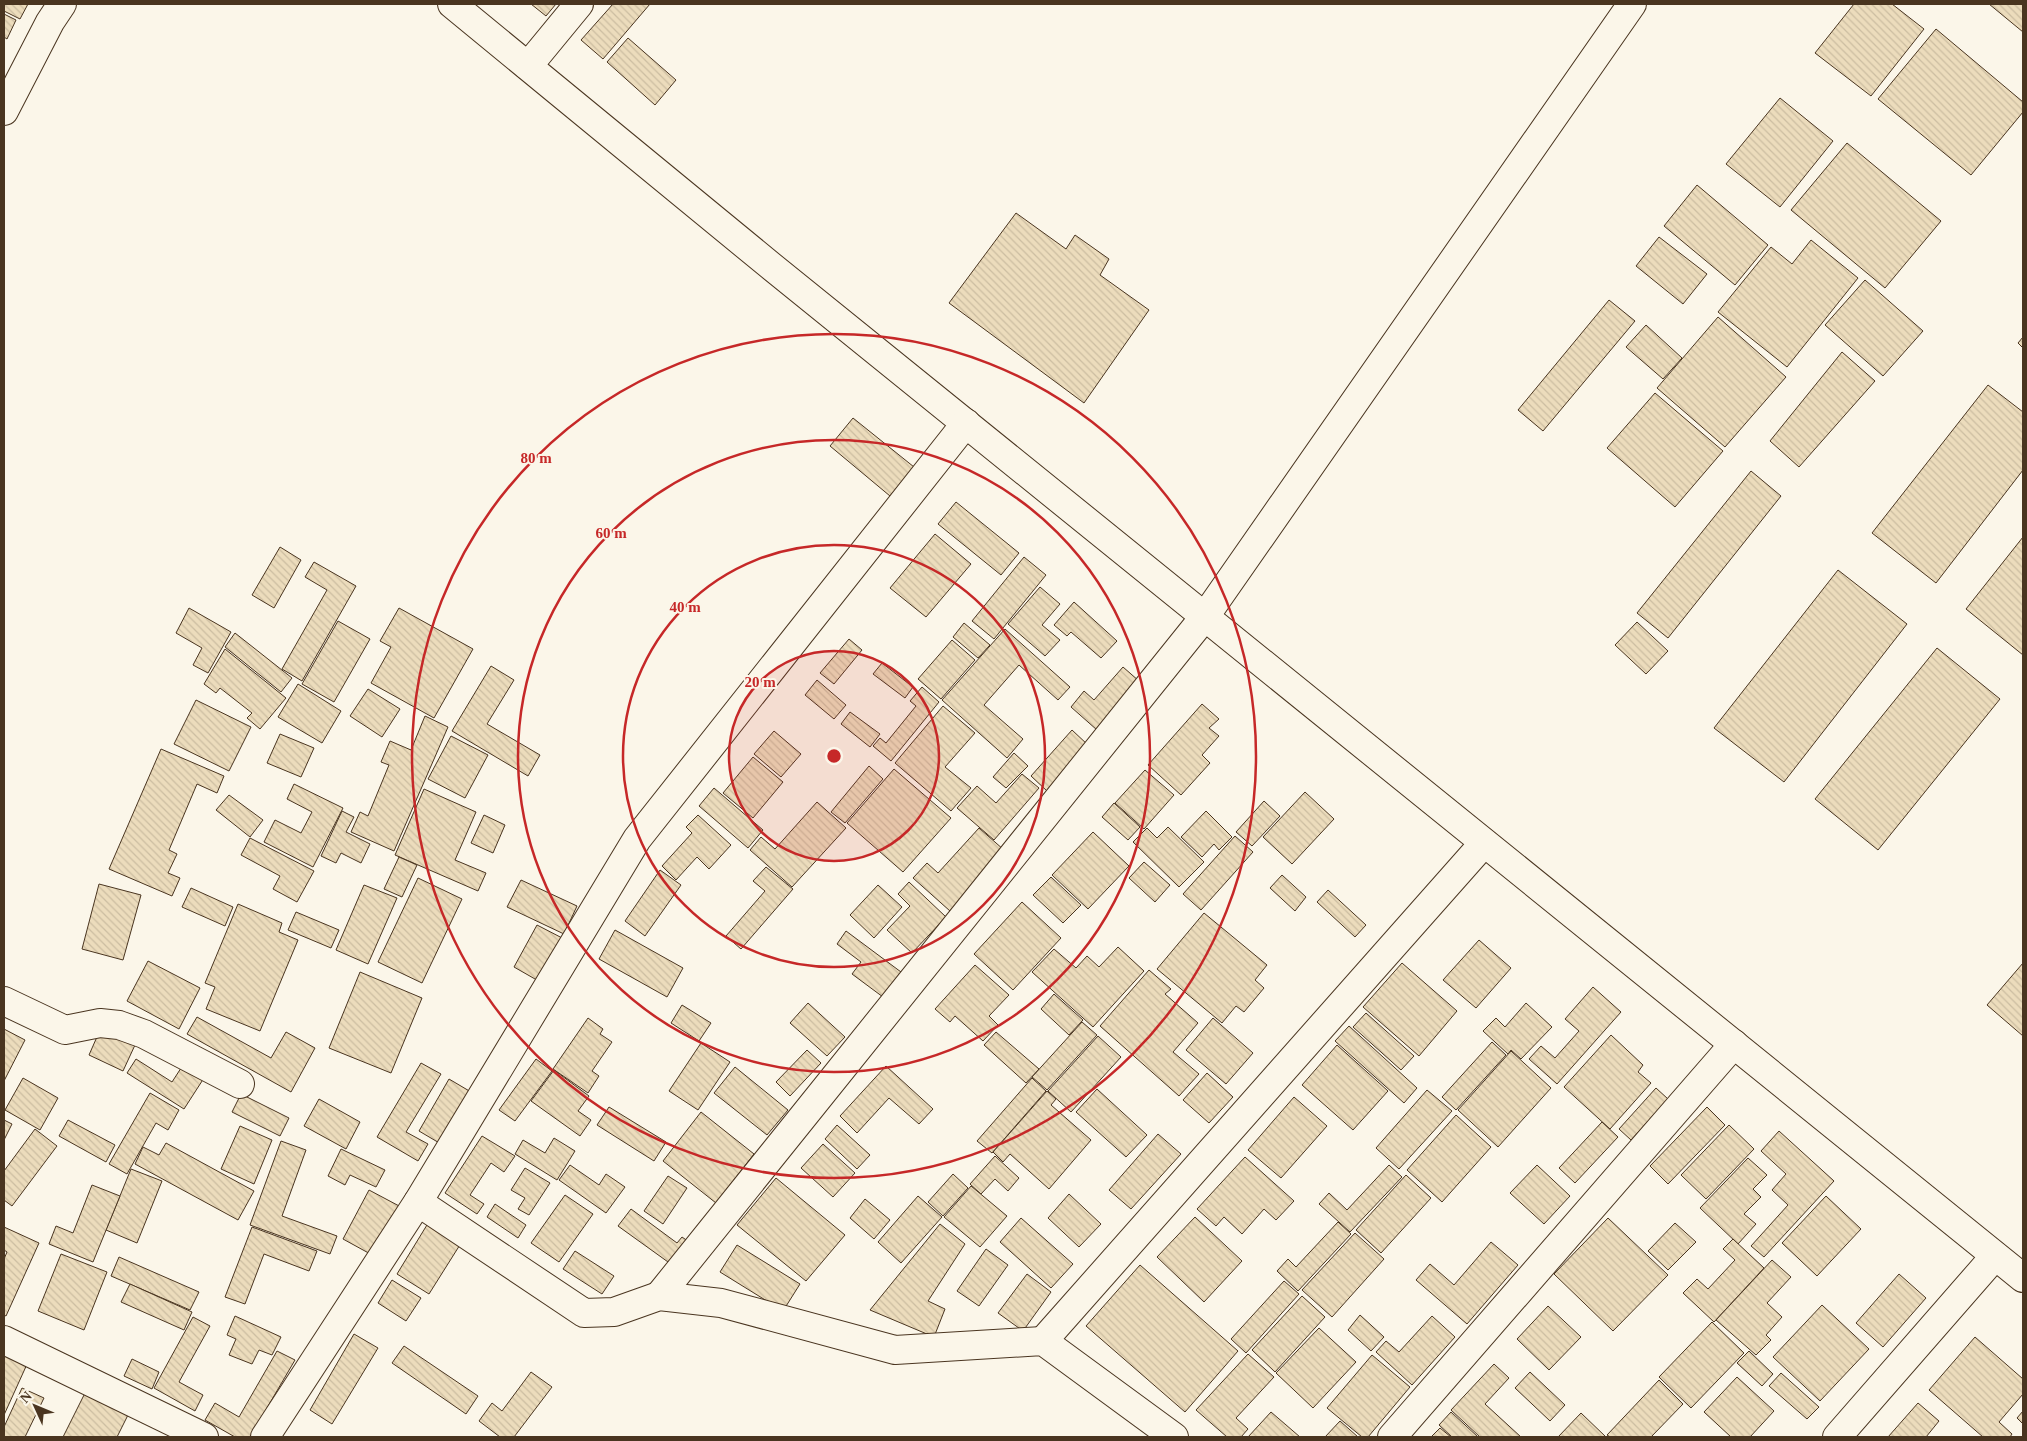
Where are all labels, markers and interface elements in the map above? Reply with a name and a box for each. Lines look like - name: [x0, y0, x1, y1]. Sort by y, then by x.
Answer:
- text: 80 m: [520, 450, 552, 466]
- text: 60 m: [595, 525, 627, 541]
- text: 40 m: [669, 599, 701, 615]
- text: 20 m: [744, 674, 776, 690]
- centre of rings: [825, 747, 843, 765]
- north arrow: [10, 1381, 60, 1431]
- text: N: [17, 1388, 35, 1406]

